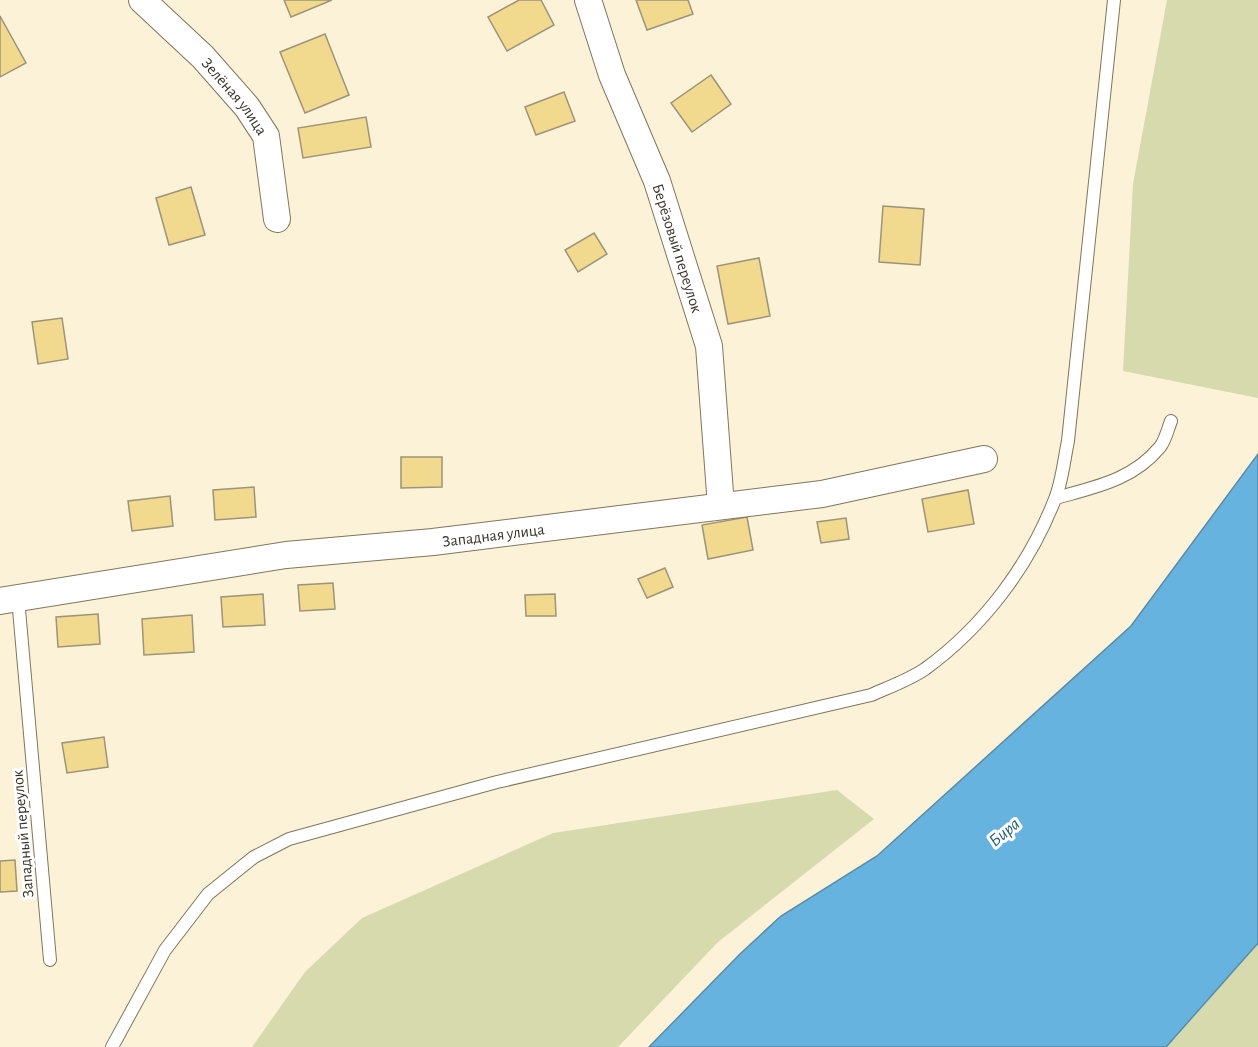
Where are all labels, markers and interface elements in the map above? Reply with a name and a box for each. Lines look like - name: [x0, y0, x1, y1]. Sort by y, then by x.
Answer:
- street label: Зелёная улица: [198, 55, 270, 138]
- street label: Берёзовый переулок: [649, 182, 705, 315]
- street label: Западная улица: [441, 521, 545, 550]
- street label: Западный переулок: [9, 769, 38, 898]
- water label: Бира: [986, 815, 1023, 851]

